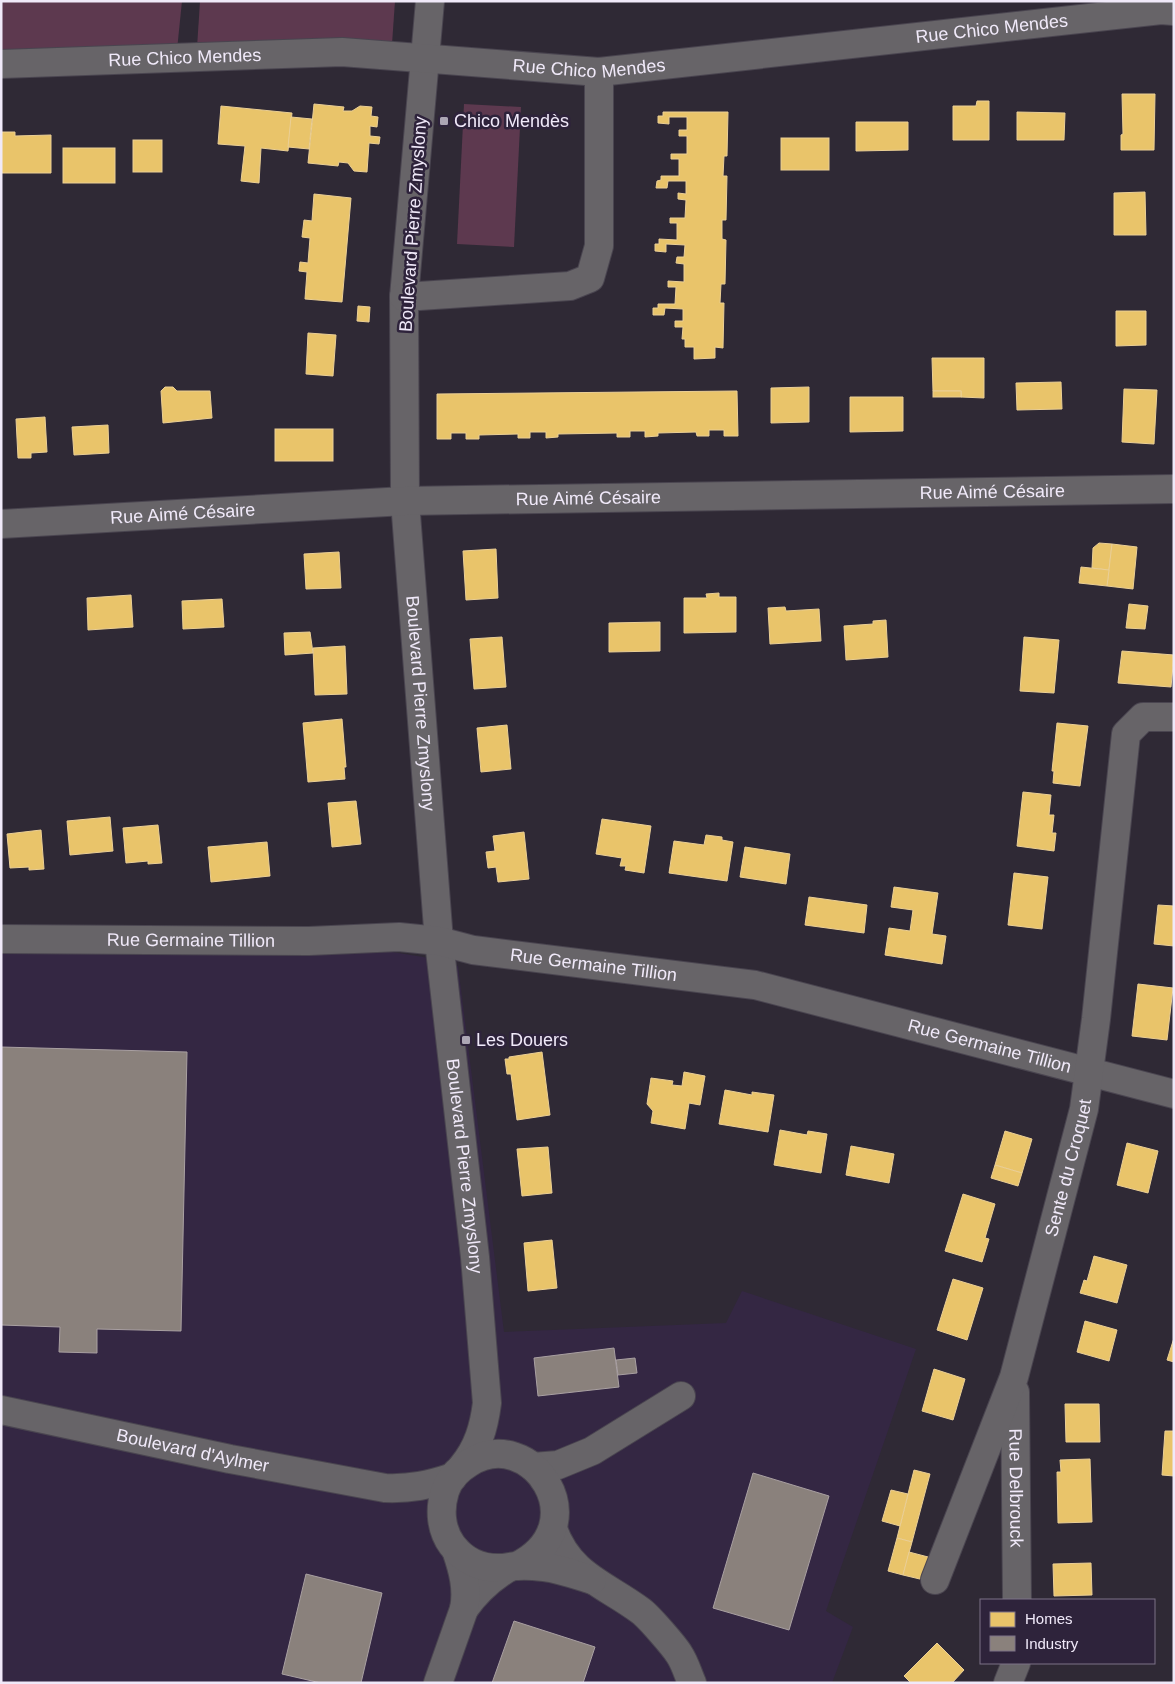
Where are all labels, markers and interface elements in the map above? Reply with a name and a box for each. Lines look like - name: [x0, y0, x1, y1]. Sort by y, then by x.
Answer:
- street label: Rue Chico Mendes: [914, 10, 1069, 47]
- street label: Rue Chico Mendes: [108, 45, 262, 70]
- street label: Rue Chico Mendes: [512, 55, 666, 82]
- place label: Chico Mendès: [454, 111, 569, 131]
- marker: Chico Mendès: [438, 115, 450, 127]
- street label: Boulevard Pierre Zmyslony: [395, 116, 431, 332]
- street label: Rue Aimé Césaire: [920, 481, 1065, 503]
- street label: Rue Aimé Césaire: [516, 487, 661, 509]
- street label: Rue Aimé Césaire: [110, 500, 256, 528]
- street label: Boulevard Pierre Zmyslony: [402, 595, 439, 812]
- street label: Rue Germaine Tillion: [107, 930, 275, 951]
- street label: Rue Germaine Tillion: [509, 945, 678, 985]
- street label: Rue Germaine Tillion: [906, 1015, 1073, 1077]
- place label: Les Douers: [476, 1030, 568, 1050]
- marker: Les Douers: [460, 1034, 472, 1046]
- street label: Boulevard Pierre Zmyslony: [442, 1058, 486, 1274]
- street label: Sente du Croquet: [1041, 1098, 1095, 1239]
- street label: Boulevard d'Aylmer: [115, 1425, 271, 1476]
- street label: Rue Delbrouck: [1005, 1428, 1027, 1549]
- legend: [980, 1599, 1155, 1664]
- text: Homes: [1025, 1610, 1073, 1627]
- text: Industry: [1025, 1635, 1079, 1652]

